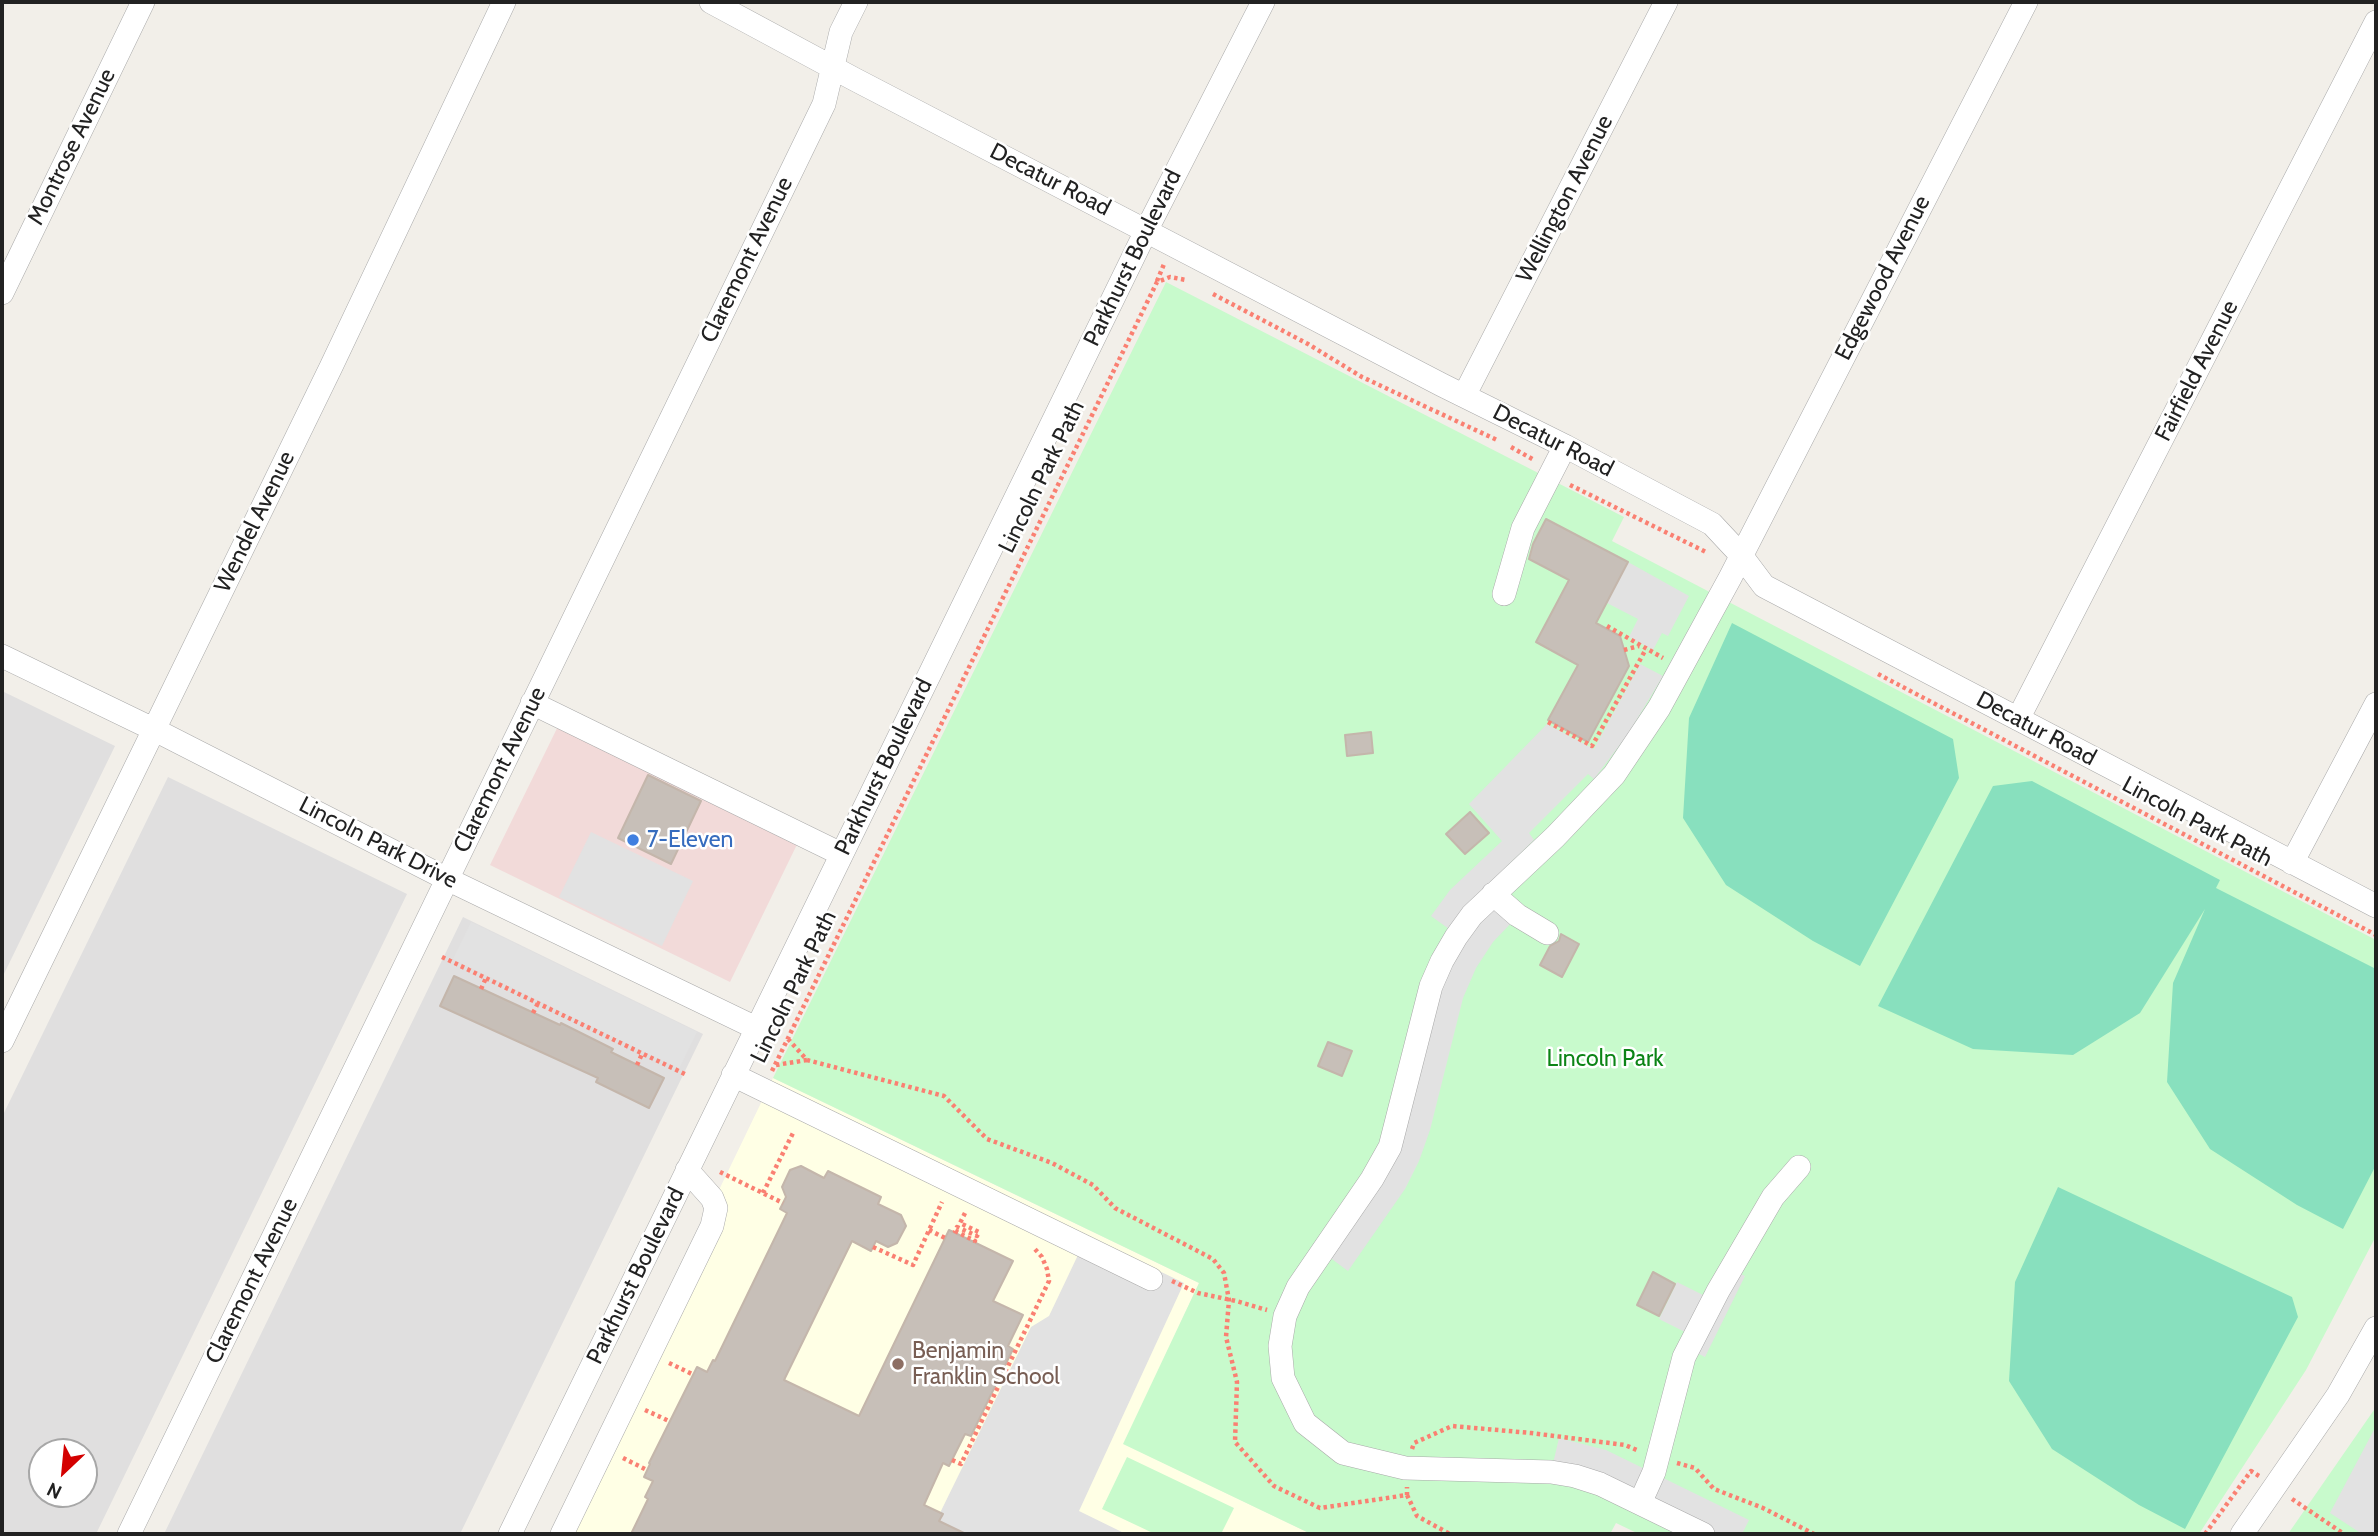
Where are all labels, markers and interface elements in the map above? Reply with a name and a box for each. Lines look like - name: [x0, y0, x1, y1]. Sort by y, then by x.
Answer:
- street label: Montrose Avenue: [22, 64, 122, 230]
- street label: Wellington Avenue: [1511, 111, 1619, 287]
- street label: Decatur Road: [985, 138, 1115, 222]
- street label: Parkhurst Boulevard: [1078, 165, 1188, 351]
- street label: Claremont Avenue: [695, 173, 799, 347]
- street label: Edgewood Avenue: [1830, 191, 1936, 365]
- street label: Fairfield Avenue: [2150, 296, 2244, 446]
- street label: Lincoln Park Path: [993, 396, 1091, 558]
- street label: Decatur Road: [1488, 399, 1618, 483]
- street label: Wendel Avenue: [209, 447, 301, 597]
- street label: Parkhurst Boulevard: [829, 674, 939, 860]
- street label: Claremont Avenue: [448, 683, 552, 857]
- street label: Decatur Road: [1971, 686, 2101, 772]
- street label: Lincoln Park Path: [2117, 771, 2277, 873]
- street label: Lincoln Park Drive: [294, 791, 462, 895]
- place label: 7-Eleven: [647, 826, 733, 854]
- marker: 7-Eleven: [625, 832, 641, 848]
- street label: Lincoln Park Path: [745, 906, 843, 1068]
- park label: Lincoln Park: [1546, 1045, 1664, 1073]
- street label: Parkhurst Boulevard: [581, 1183, 691, 1369]
- street label: Claremont Avenue: [200, 1194, 304, 1368]
- place label: Benjamin Franklin School: [912, 1337, 1060, 1391]
- marker: Benjamin Franklin School: [890, 1356, 906, 1372]
- north arrow: [28, 1438, 98, 1508]
- text: N: [43, 1477, 66, 1504]

